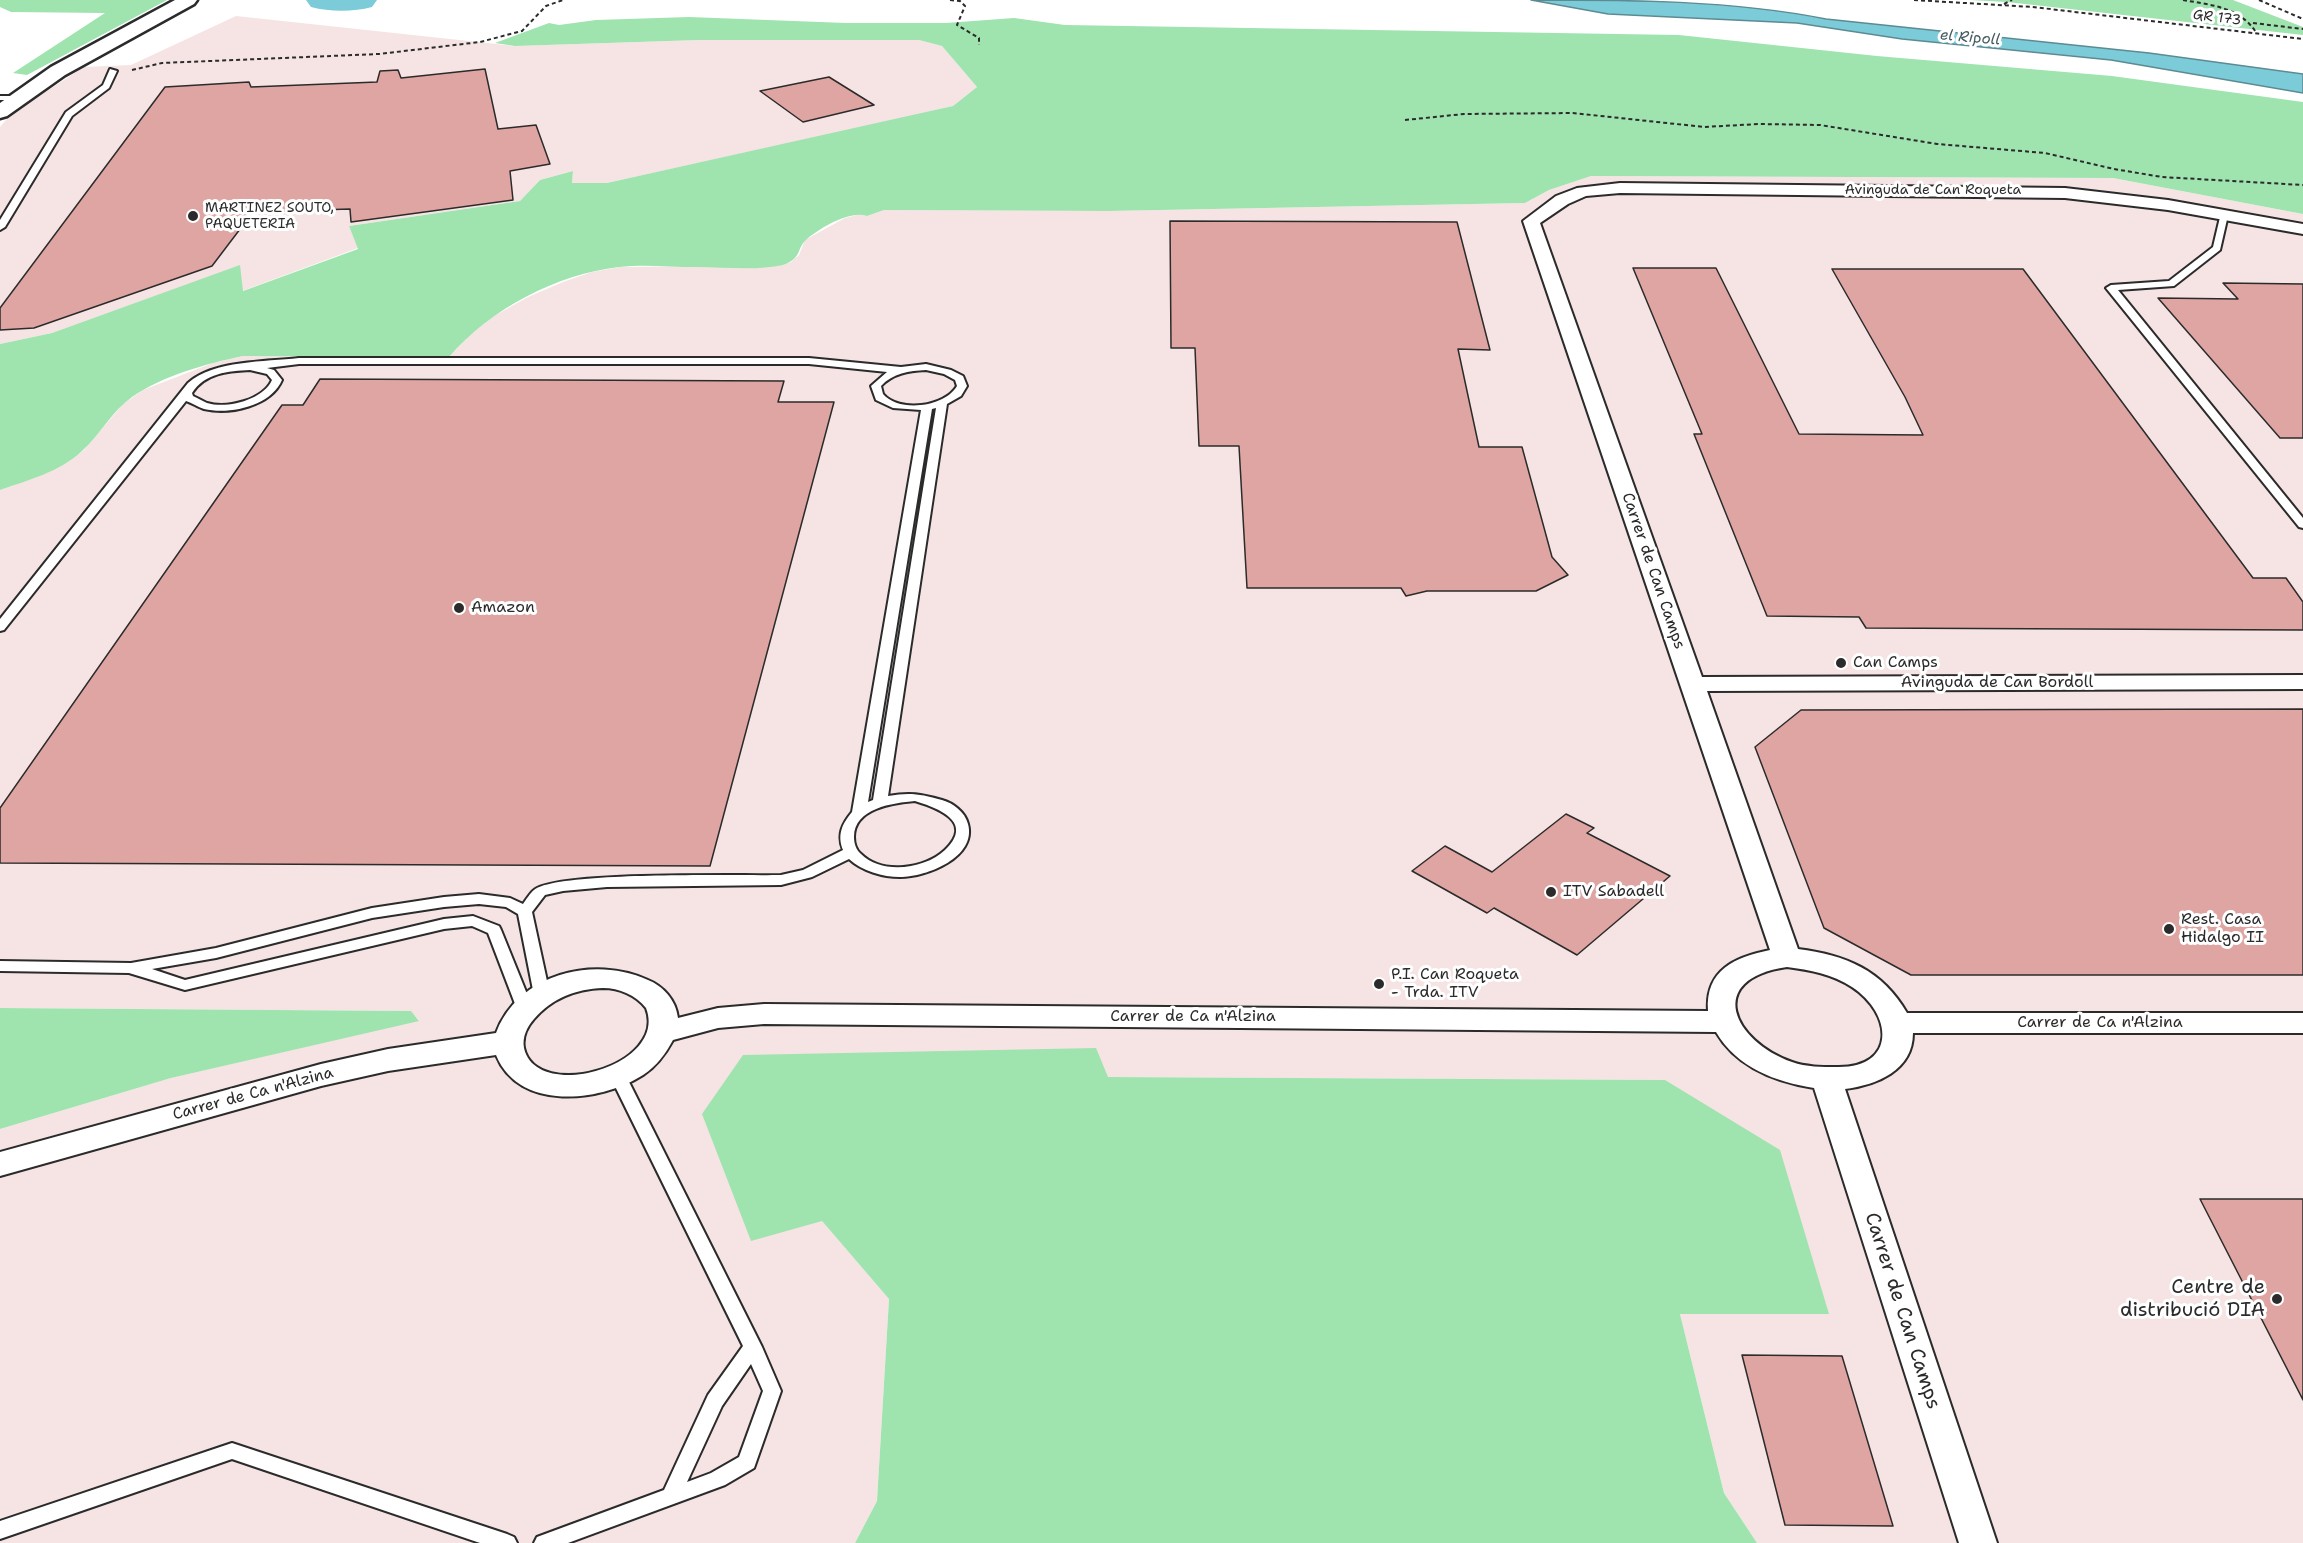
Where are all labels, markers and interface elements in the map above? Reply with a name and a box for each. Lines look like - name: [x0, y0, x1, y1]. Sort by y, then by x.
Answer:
- street label: GR 173: [2192, 7, 2242, 29]
- water label: el Ripoll: [1939, 26, 2001, 50]
- street label: Avinguda de Can Roqueta: [1845, 182, 2021, 198]
- place label: MARTINEZ SOUTO, PAQUETERIA: [205, 200, 334, 232]
- marker: MARTINEZ SOUTO, PAQUETERIA: [186, 209, 200, 223]
- street label: Carrer de Can Camps: [1617, 490, 1689, 652]
- place label: Amazon: [471, 598, 535, 618]
- marker: Amazon: [452, 601, 466, 615]
- place label: Can Camps: [1853, 653, 1938, 673]
- marker: Can Camps: [1834, 656, 1848, 670]
- street label: Avinguda de Can Bordoll: [1901, 673, 2093, 693]
- place label: ITV Sabadell: [1563, 882, 1664, 902]
- marker: ITV Sabadell: [1544, 885, 1558, 899]
- place label: Rest. Casa Hidalgo II: [2181, 910, 2264, 948]
- marker: Rest. Casa Hidalgo II: [2162, 922, 2176, 936]
- place label: P.I. Can Roqueta - Trda. ITV: [1391, 965, 1519, 1003]
- marker: P.I. Can Roqueta - Trda. ITV: [1372, 977, 1386, 991]
- street label: Carrer de Ca n'Alzina: [1110, 1007, 1276, 1027]
- street label: Carrer de Ca n'Alzina: [2017, 1013, 2183, 1033]
- street label: Carrer de Ca n'Alzina: [171, 1063, 335, 1125]
- street label: Carrer de Can Camps: [1859, 1210, 1945, 1412]
- place label: Centre de distribució DIA: [2120, 1276, 2265, 1323]
- marker: Centre de distribució DIA: [2270, 1292, 2284, 1306]

